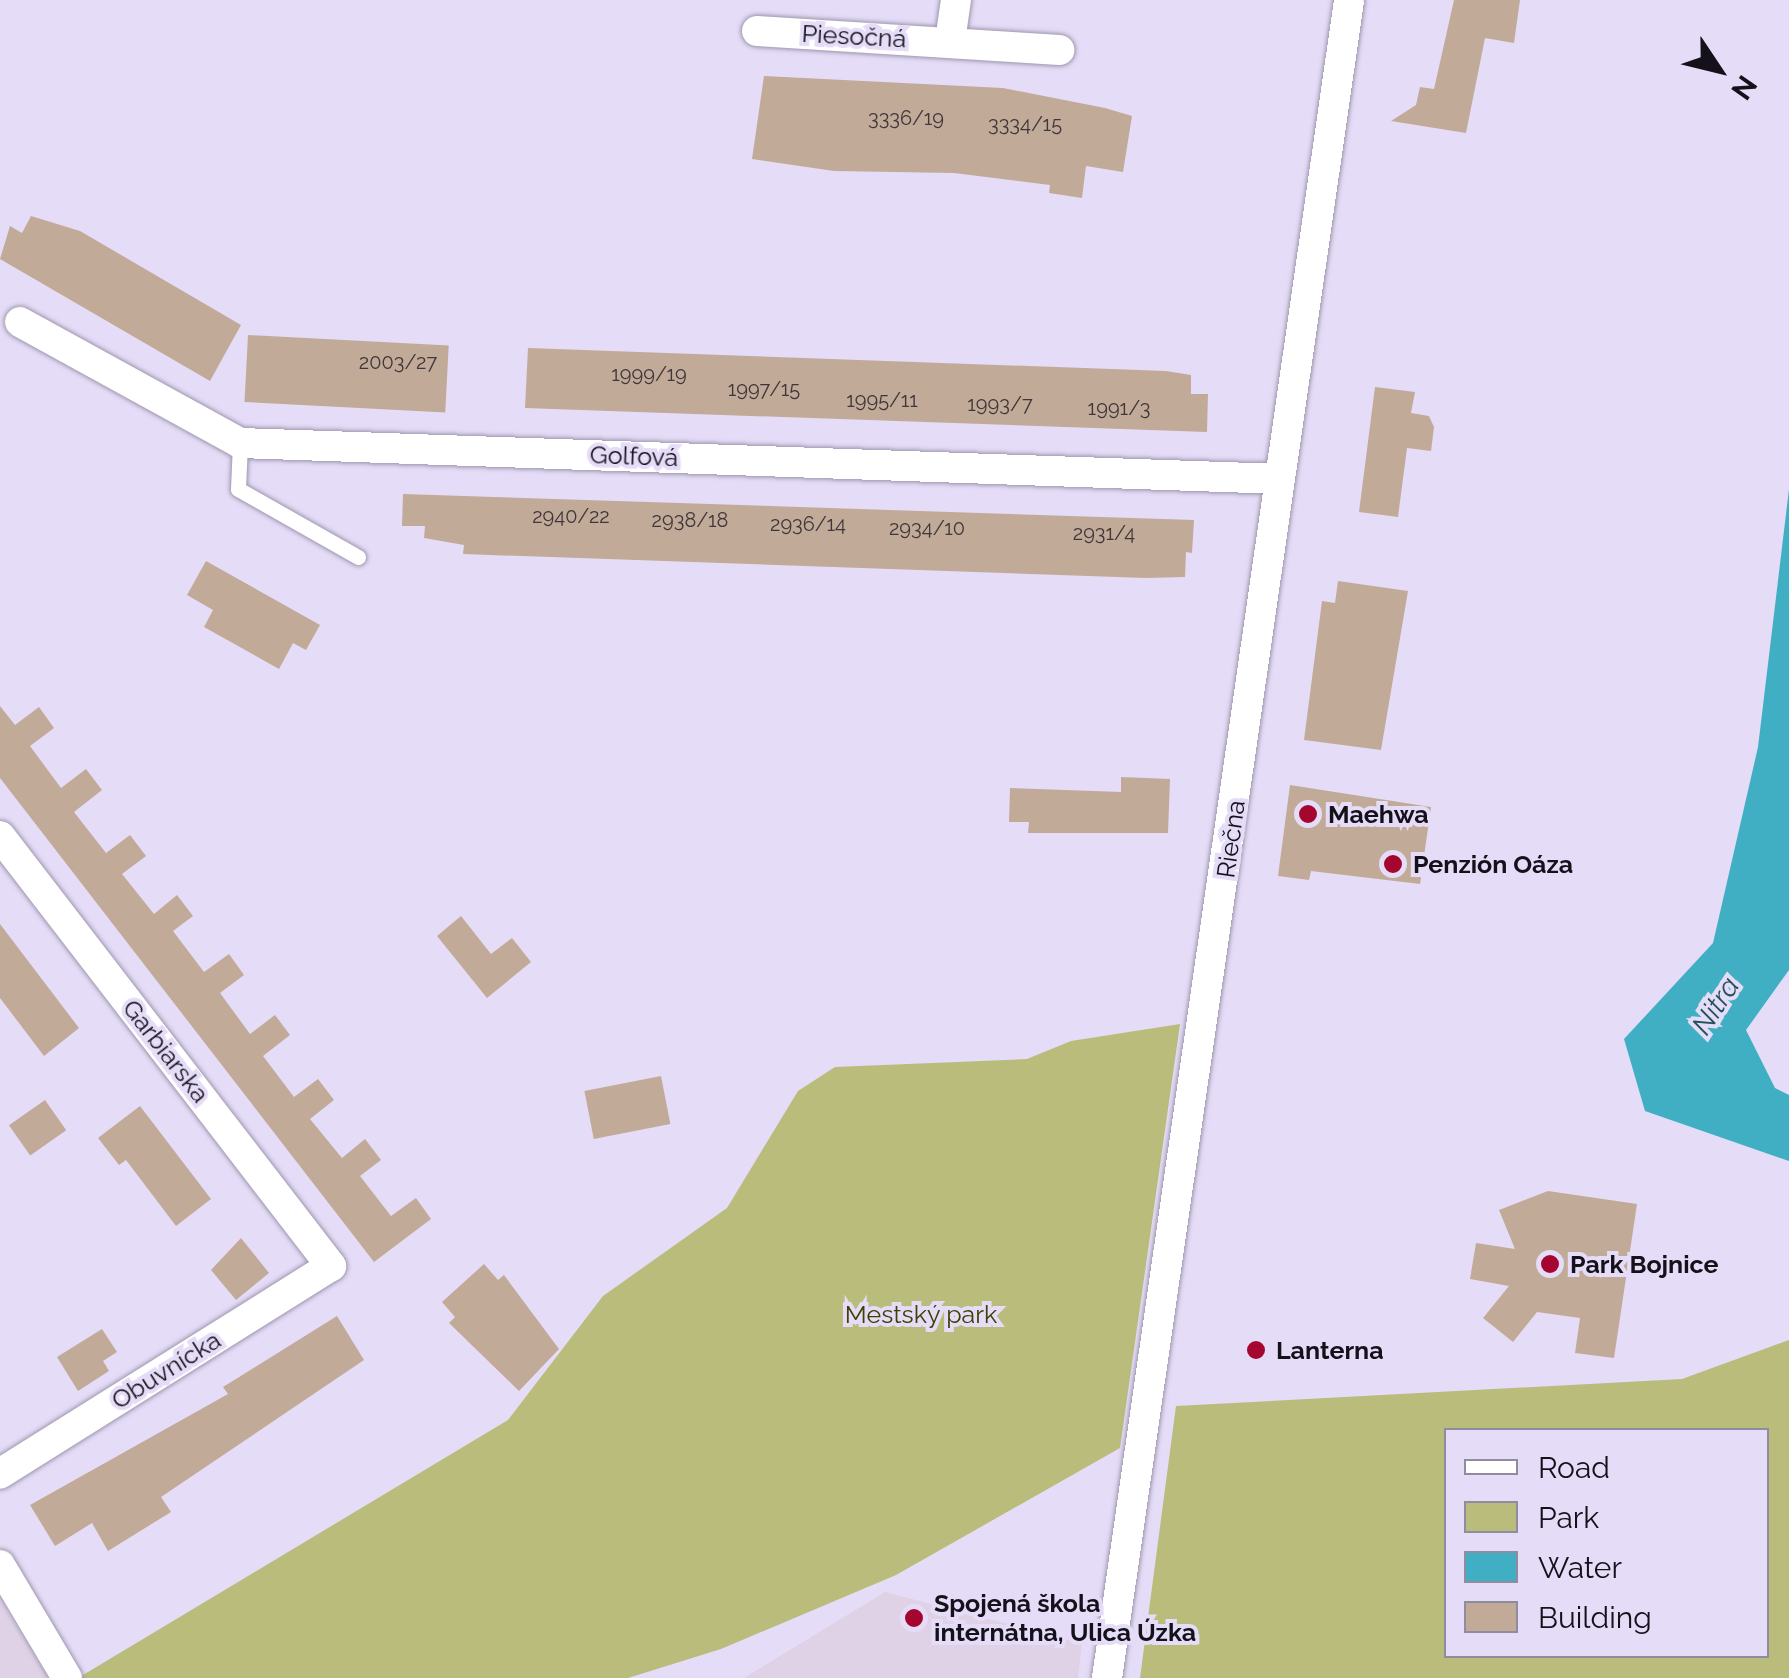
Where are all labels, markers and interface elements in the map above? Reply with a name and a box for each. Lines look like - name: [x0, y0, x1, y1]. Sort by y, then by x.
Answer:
- street label: Piesočná: [801, 18, 907, 54]
- north arrow: [1669, 20, 1769, 120]
- text: N: [1724, 69, 1764, 106]
- house number: 3336/19: [868, 106, 944, 130]
- house number: 3334/15: [988, 112, 1062, 136]
- house number: 2003/27: [359, 350, 437, 374]
- house number: 1999/19: [611, 362, 687, 386]
- house number: 1997/15: [728, 377, 800, 401]
- house number: 1995/11: [846, 388, 918, 412]
- house number: 1993/7: [967, 392, 1033, 416]
- house number: 1991/3: [1088, 396, 1150, 420]
- street label: Golfová: [589, 439, 679, 473]
- house number: 2940/22: [532, 504, 610, 528]
- house number: 2938/18: [652, 508, 728, 532]
- house number: 2936/14: [770, 512, 846, 536]
- house number: 2934/10: [889, 516, 965, 540]
- house number: 2931/4: [1073, 521, 1135, 545]
- street label: Riečna: [1211, 798, 1251, 880]
- place label: Maehwa: [1328, 799, 1429, 829]
- marker: Maehwa: [1297, 803, 1319, 825]
- place label: Penzión Oáza: [1413, 849, 1573, 879]
- marker: Penzión Oáza: [1382, 853, 1404, 875]
- water label: Nitra: [1685, 971, 1747, 1041]
- street label: Garbiarska: [116, 994, 216, 1108]
- place label: Park Bojnice: [1570, 1249, 1718, 1279]
- marker: Park Bojnice: [1539, 1253, 1561, 1275]
- park label: Mestský park: [844, 1299, 998, 1329]
- street label: Obuvnícka: [106, 1325, 226, 1415]
- place label: Lanterna: [1276, 1335, 1384, 1365]
- marker: Lanterna: [1245, 1339, 1267, 1361]
- legend: [1444, 1428, 1769, 1658]
- text: Road: [1538, 1450, 1610, 1485]
- text: Park: [1538, 1500, 1599, 1535]
- text: Water: [1538, 1550, 1622, 1585]
- place label: Spojená škola internátna, Ulica Úzka: [934, 1589, 1196, 1648]
- text: Building: [1538, 1600, 1652, 1635]
- marker: Spojená škola internátna, Ulica Úzka: [903, 1607, 925, 1629]

